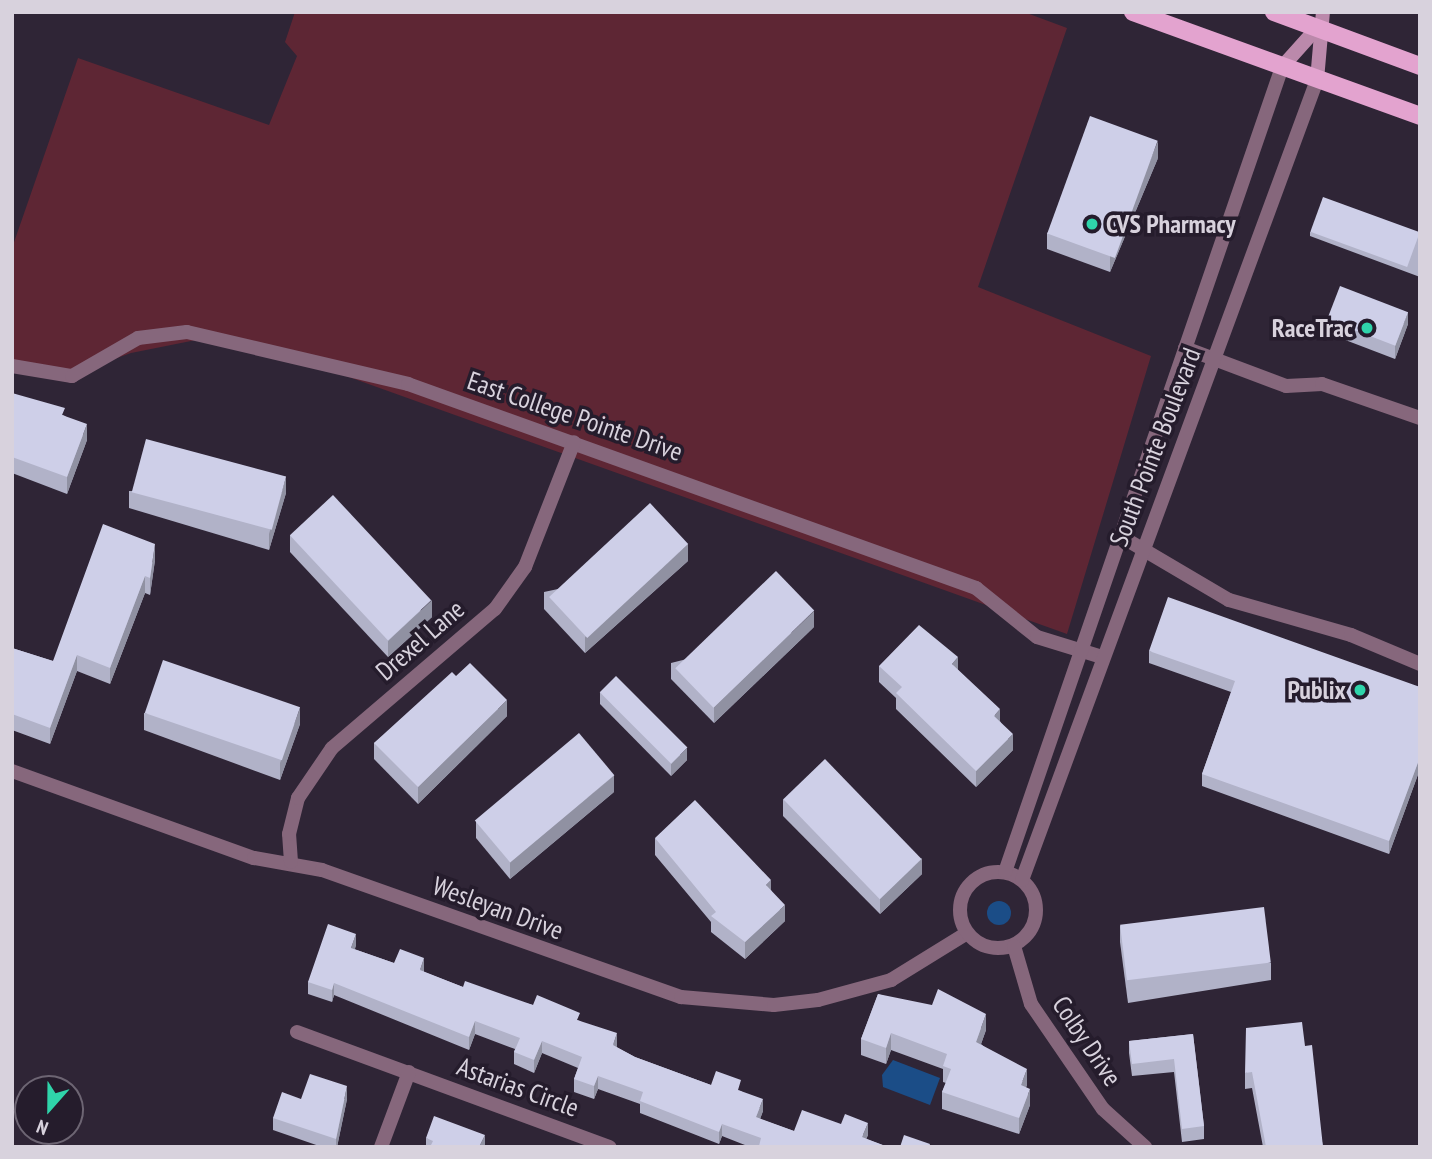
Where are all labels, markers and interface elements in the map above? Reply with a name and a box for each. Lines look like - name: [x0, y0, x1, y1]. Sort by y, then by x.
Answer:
- place label: CVS Pharmacy: [1106, 208, 1236, 240]
- marker: CVS Pharmacy: [1084, 216, 1100, 232]
- place label: RaceTrac: [1272, 312, 1353, 344]
- marker: RaceTrac: [1359, 320, 1375, 336]
- street label: South Pointe Boulevard: [1103, 343, 1207, 551]
- street label: East College Pointe Drive: [463, 365, 687, 467]
- street label: Drexel Lane: [370, 593, 470, 687]
- place label: Publix: [1288, 674, 1346, 706]
- marker: Publix: [1352, 682, 1368, 698]
- street label: Wesleyan Drive: [428, 870, 568, 946]
- street label: Colby Drive: [1046, 990, 1128, 1092]
- street label: Astarias Circle: [453, 1051, 583, 1123]
- north arrow: [14, 1075, 84, 1145]
- text: N: [33, 1115, 51, 1141]

